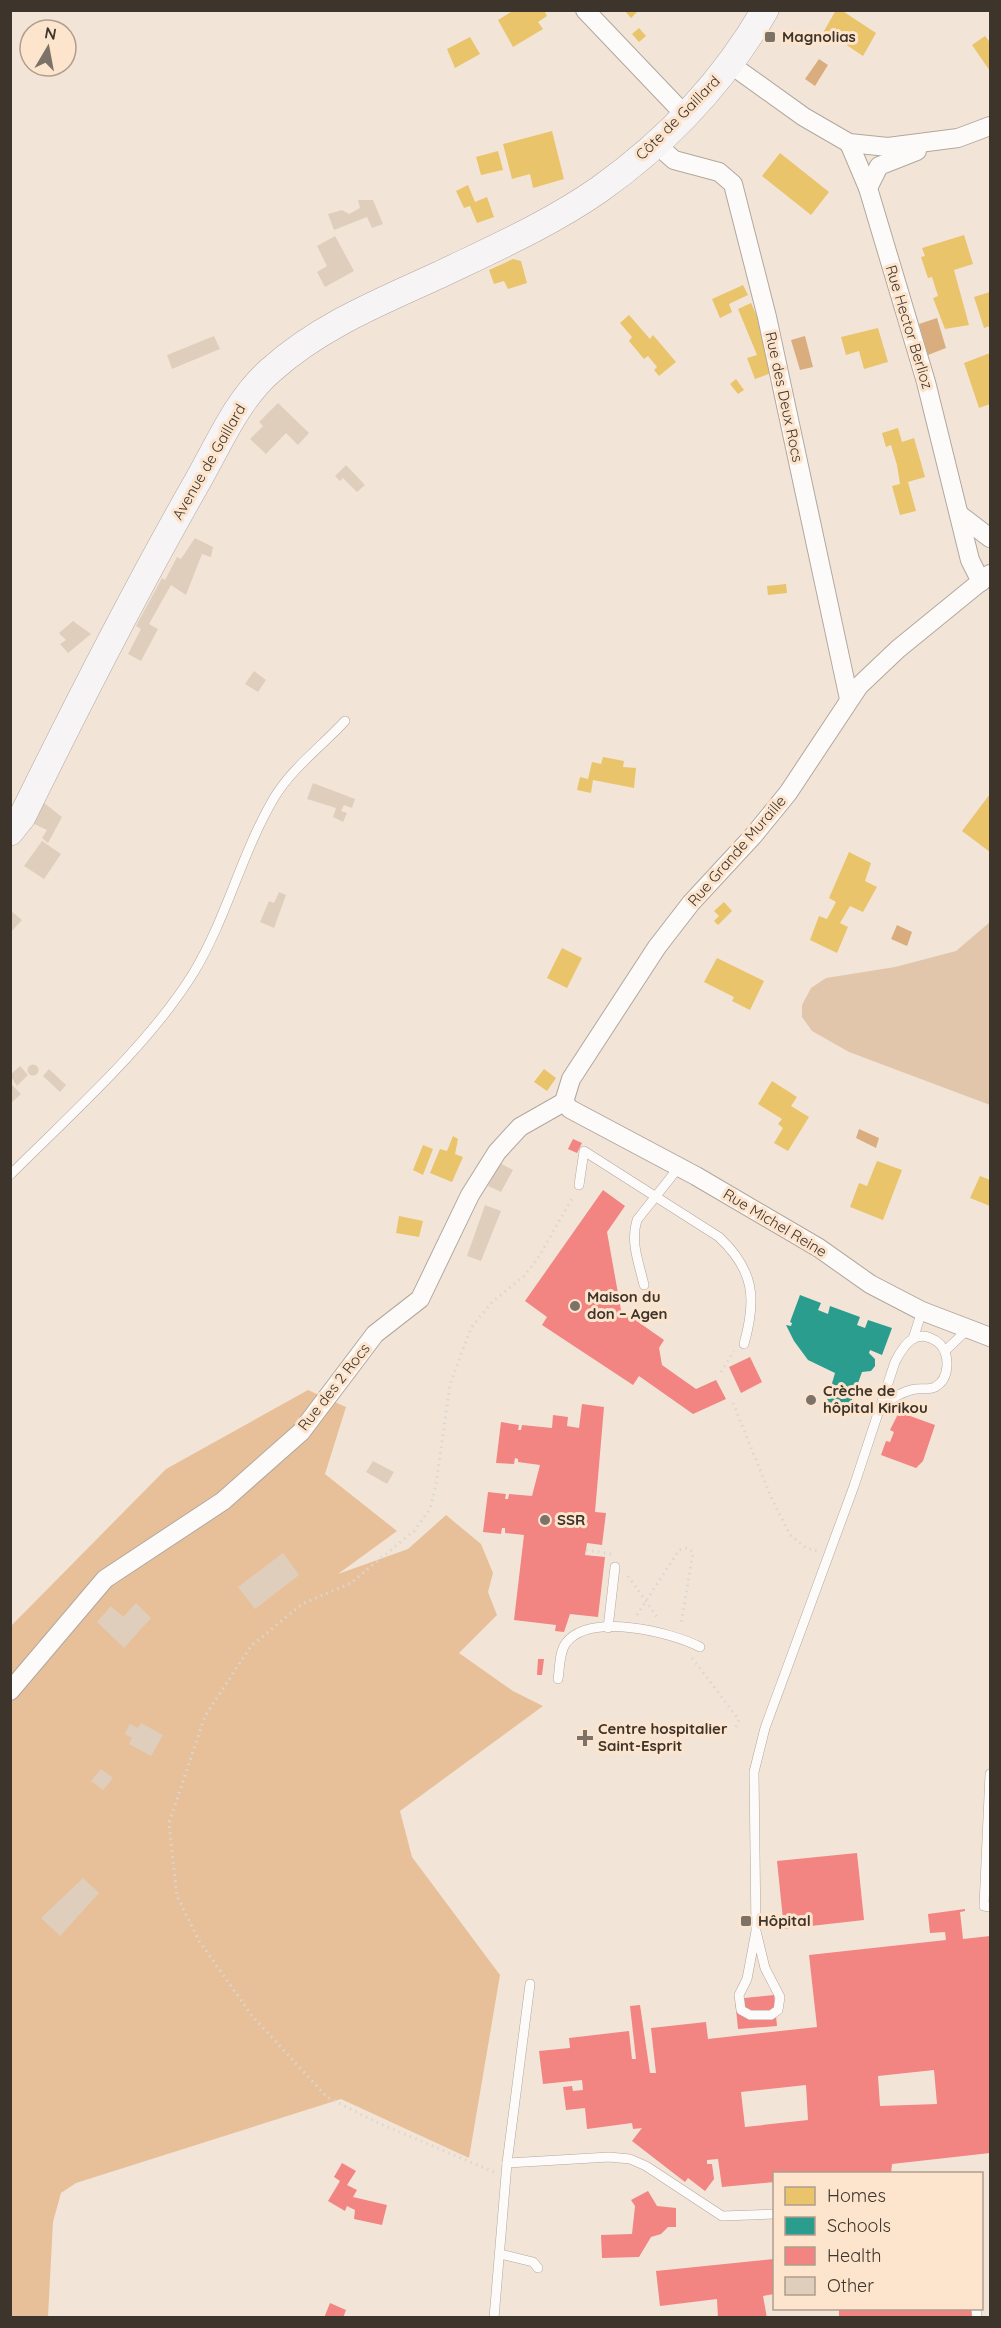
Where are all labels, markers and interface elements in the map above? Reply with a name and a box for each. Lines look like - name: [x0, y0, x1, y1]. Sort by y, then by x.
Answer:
- north arrow: [18, 18, 78, 78]
- text: N: [43, 22, 58, 44]
- place label: Magnolias: [782, 27, 856, 46]
- marker: Magnolias: [763, 30, 777, 44]
- street label: Côte de Gaillard: [631, 71, 724, 164]
- street label: Rue Hector Berlioz: [882, 263, 937, 391]
- street label: Rue des Deux Rocs: [761, 330, 808, 464]
- street label: Avenue de Gaillard: [168, 400, 249, 523]
- street label: Rue Grande Muraille: [683, 791, 790, 910]
- street label: Rue Michel Reine: [720, 1184, 831, 1261]
- place label: Maison du don – Agen: [587, 1287, 668, 1323]
- marker: Maison du don – Agen: [568, 1299, 582, 1313]
- street label: Rue des 2 Rocs: [294, 1339, 374, 1434]
- place label: Crèche de hôpital Kirikou: [823, 1381, 928, 1417]
- marker: Crèche de hôpital Kirikou: [804, 1393, 818, 1407]
- place label: SSR: [557, 1510, 585, 1529]
- marker: SSR: [538, 1513, 552, 1527]
- place label: Centre hospitalier Saint-Esprit: [598, 1719, 728, 1755]
- marker: Centre hospitalier Saint-Esprit: [576, 1729, 594, 1747]
- place label: Hôpital: [758, 1911, 811, 1930]
- marker: Hôpital: [739, 1914, 753, 1928]
- legend: [773, 2172, 983, 2310]
- text: Homes: [827, 2184, 886, 2207]
- text: Schools: [827, 2214, 891, 2237]
- text: Health: [827, 2244, 882, 2267]
- text: Other: [827, 2274, 874, 2297]

